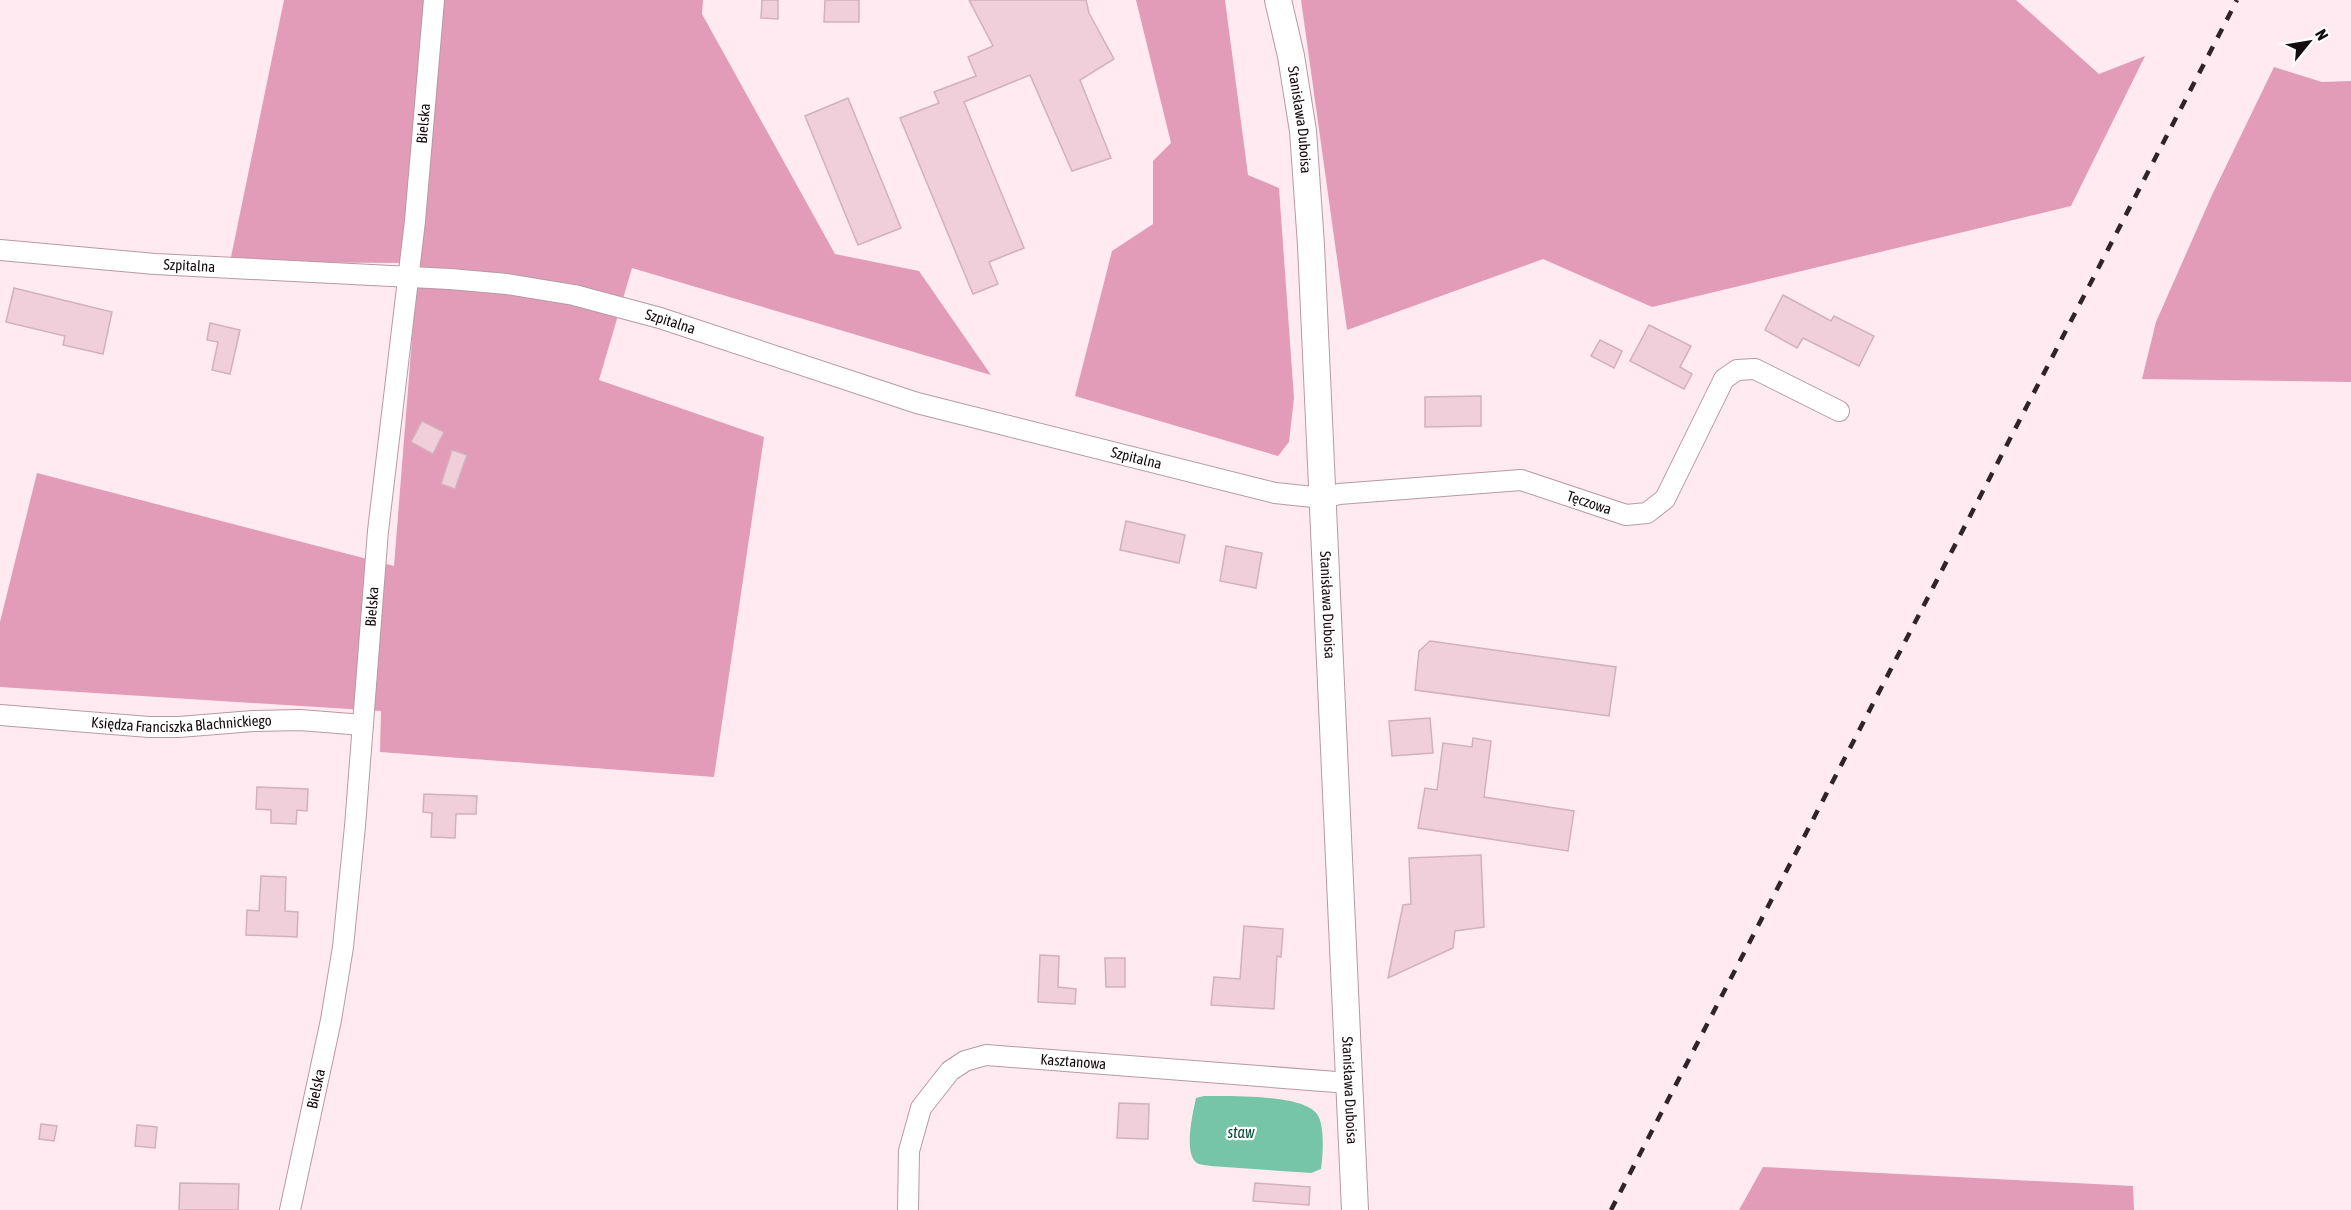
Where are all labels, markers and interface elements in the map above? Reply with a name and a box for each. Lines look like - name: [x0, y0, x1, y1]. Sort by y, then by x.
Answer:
- north arrow: [2279, 12, 2339, 72]
- text: N: [2312, 26, 2332, 43]
- street label: Stanisława Duboisa: [1285, 65, 1315, 174]
- street label: Bielska: [413, 103, 433, 144]
- street label: Szpitalna: [163, 255, 216, 275]
- street label: Szpitalna: [643, 305, 698, 337]
- street label: Szpitalna: [1109, 443, 1164, 472]
- street label: Tęczowa: [1565, 487, 1614, 518]
- street label: Stanisława Duboisa: [1317, 551, 1339, 659]
- street label: Bielska: [362, 586, 382, 627]
- street label: Księdza Franciszka Blachnickiego: [91, 712, 272, 735]
- street label: Stanisława Duboisa: [1339, 1036, 1361, 1145]
- street label: Kasztanowa: [1040, 1050, 1107, 1072]
- street label: Bielska: [303, 1067, 328, 1110]
- water label: staw: [1227, 1123, 1255, 1141]

